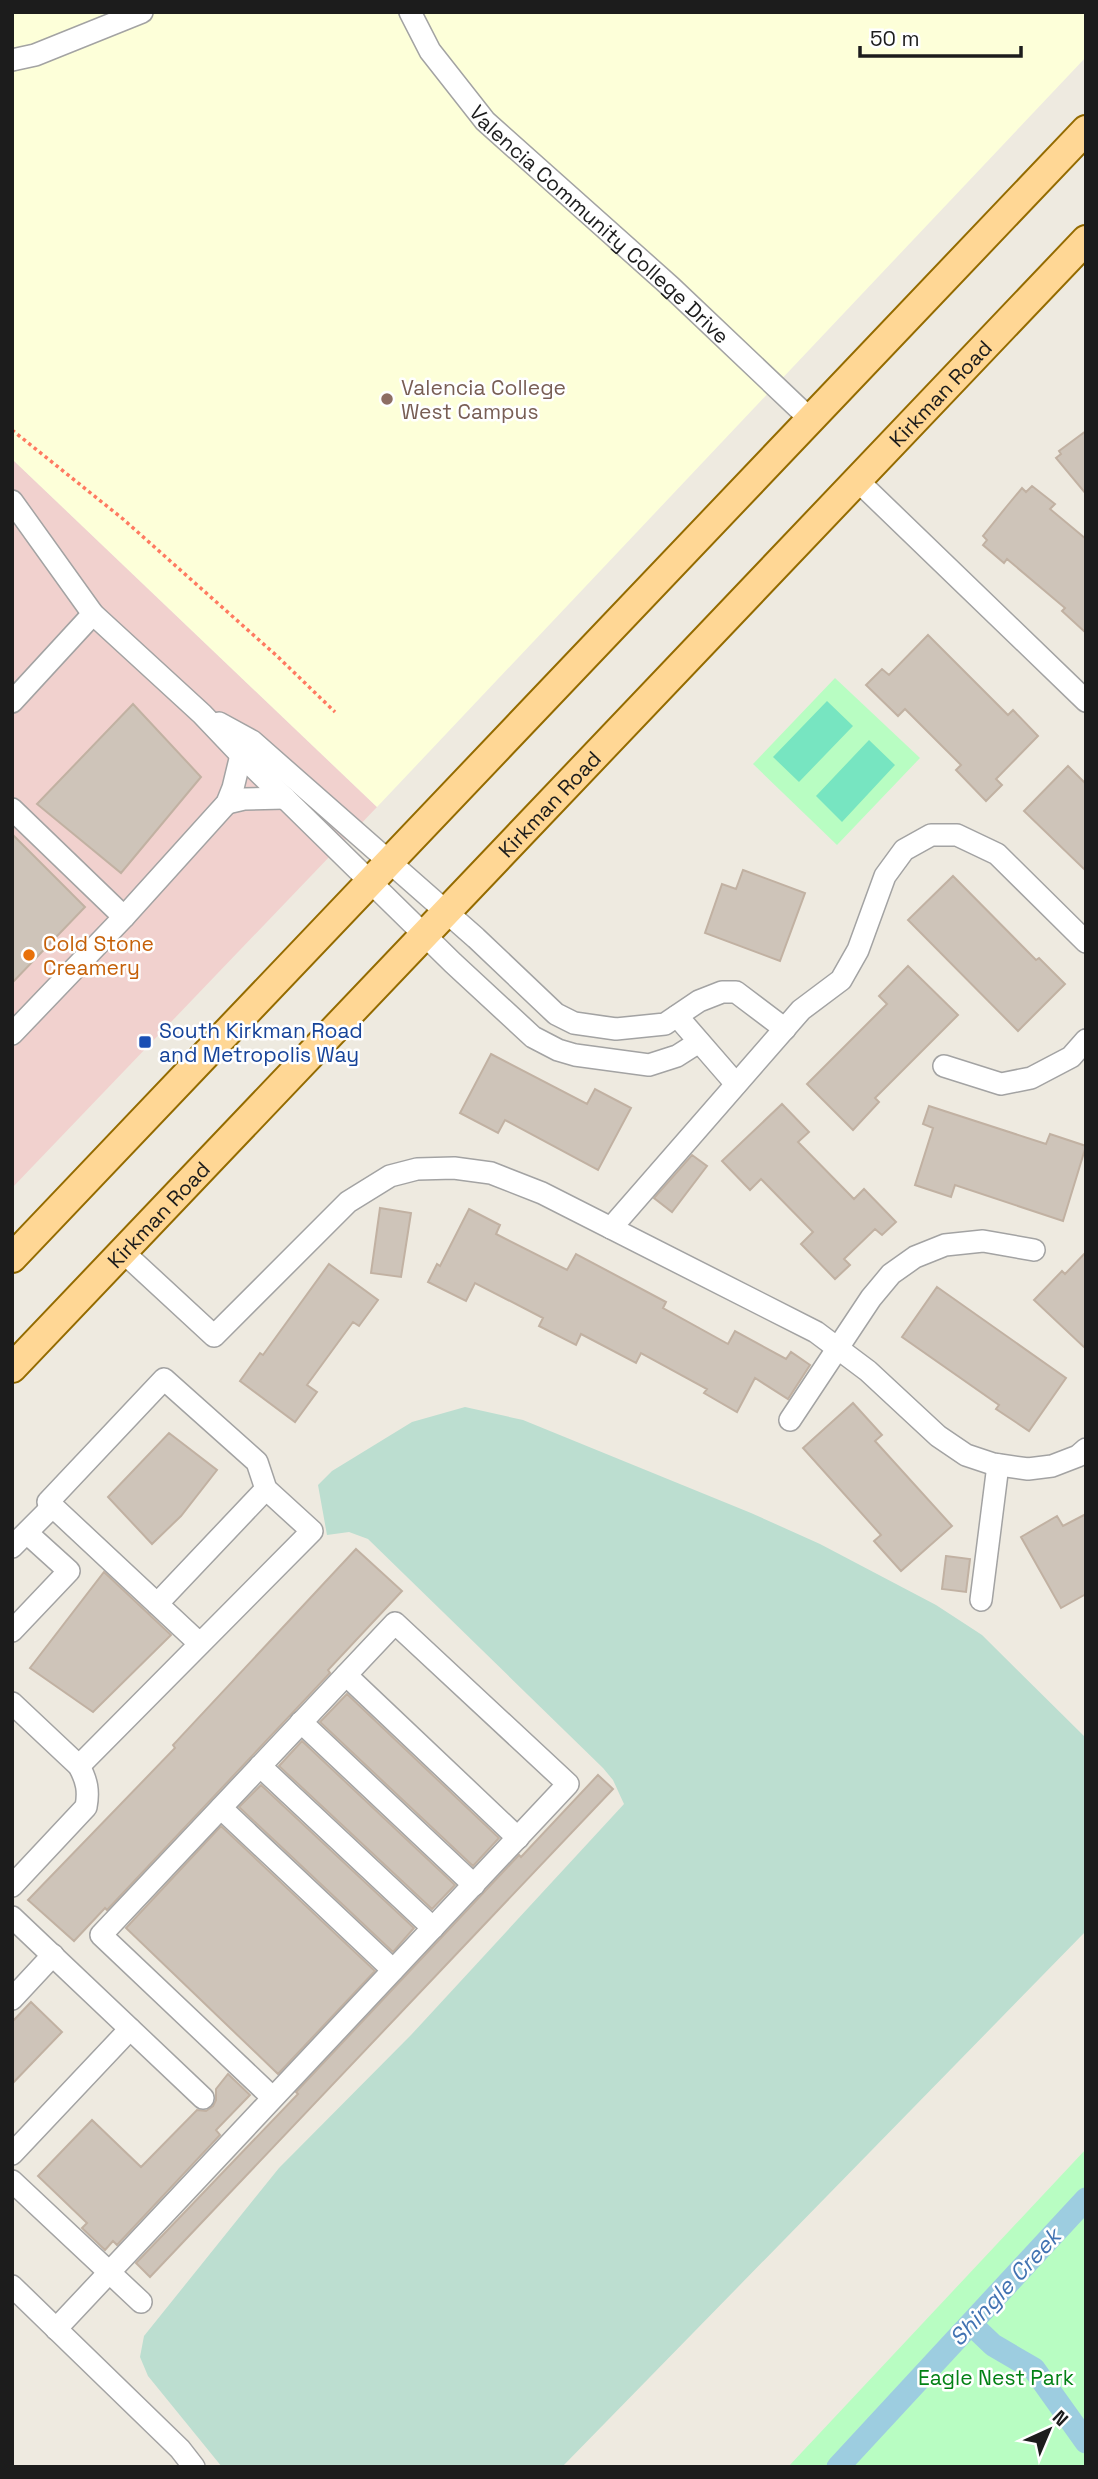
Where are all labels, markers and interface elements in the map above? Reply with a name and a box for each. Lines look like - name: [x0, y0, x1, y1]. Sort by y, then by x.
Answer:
- scale bar: [860, 14, 1021, 58]
- text: 50 m: [870, 25, 920, 52]
- street label: Valencia Community College Drive: [464, 99, 735, 349]
- street label: Kirkman Road: [883, 334, 997, 452]
- place label: Valencia College West Campus: [401, 374, 566, 425]
- marker: Valencia College West Campus: [379, 391, 395, 407]
- street label: Kirkman Road: [492, 745, 606, 863]
- place label: Cold Stone Creamery: [43, 930, 154, 981]
- marker: Cold Stone Creamery: [21, 947, 37, 963]
- place label: South Kirkman Road and Metropolis Way: [159, 1017, 363, 1068]
- marker: South Kirkman Road and Metropolis Way: [137, 1034, 153, 1050]
- street label: Kirkman Road: [101, 1155, 215, 1273]
- water label: Shingle Creek: [943, 2220, 1069, 2352]
- park label: Eagle Nest Park: [918, 2364, 1074, 2391]
- north arrow: [1014, 2395, 1084, 2465]
- text: N: [1047, 2405, 1074, 2432]

